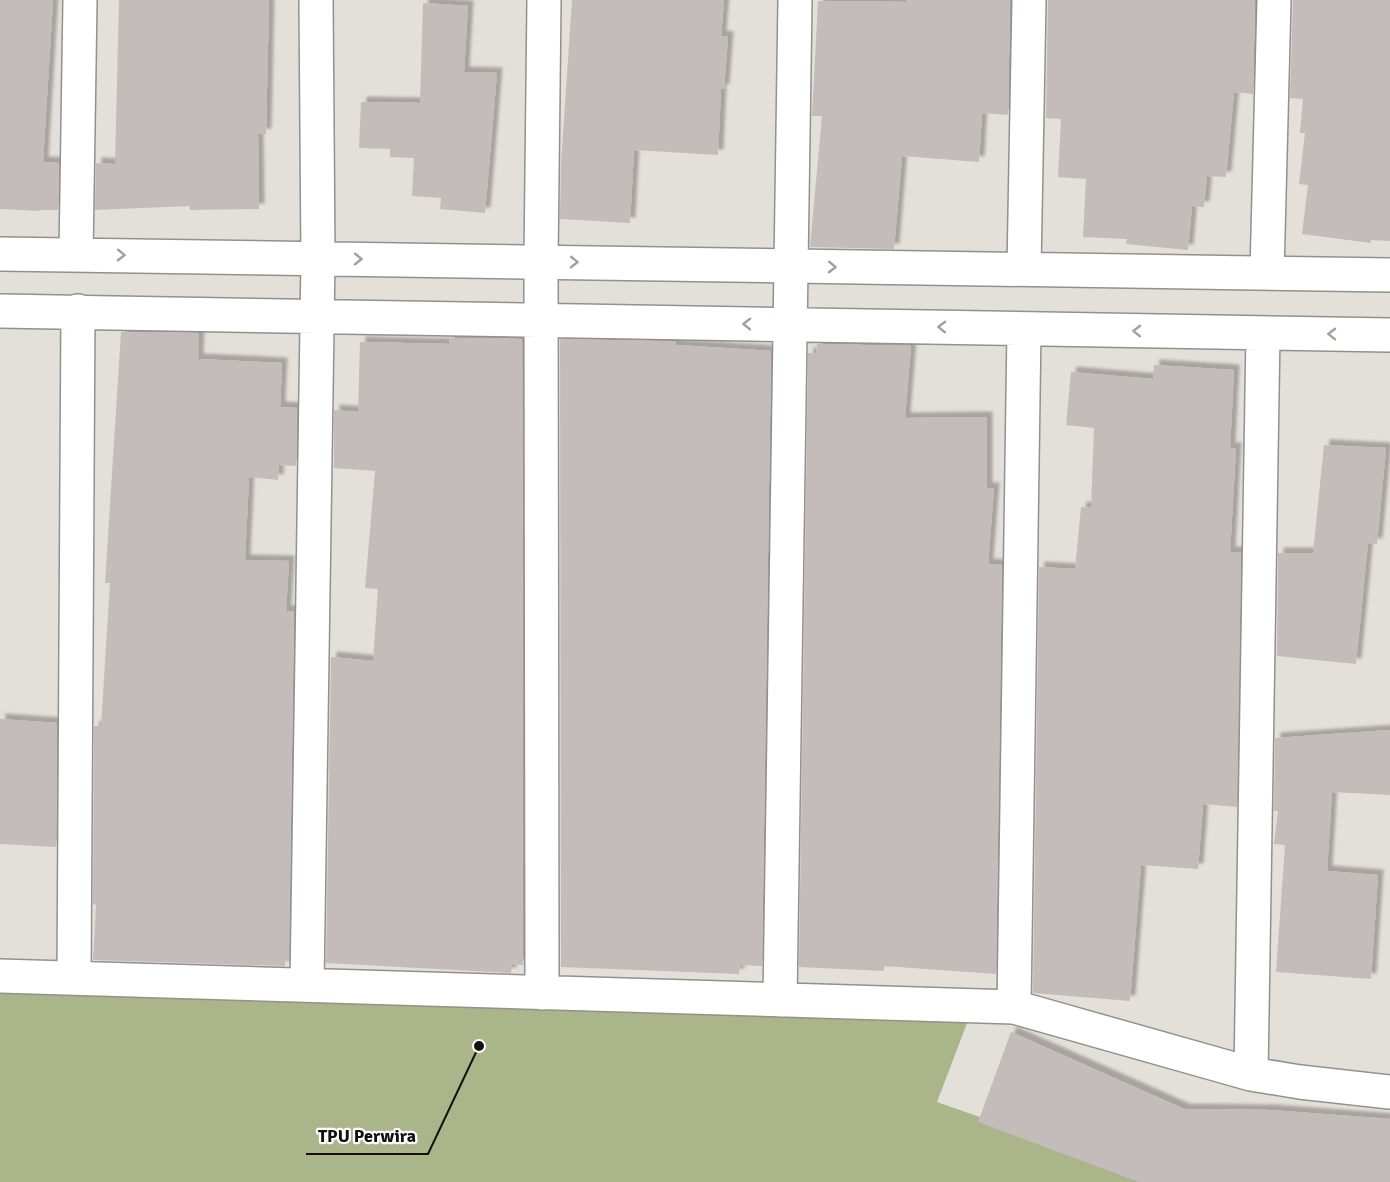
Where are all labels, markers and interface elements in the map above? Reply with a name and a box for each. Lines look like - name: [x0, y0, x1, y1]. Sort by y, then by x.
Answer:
- one-way arrow: [117, 249, 126, 262]
- one-way arrow: [354, 253, 363, 265]
- one-way arrow: [570, 256, 579, 268]
- one-way arrow: [828, 260, 837, 273]
- one-way arrow: [742, 318, 751, 330]
- one-way arrow: [937, 321, 946, 334]
- one-way arrow: [1132, 325, 1141, 337]
- one-way arrow: [1327, 328, 1336, 340]
- callout: TPU Perwira: [306, 1118, 428, 1154]
- text: TPU Perwira: [318, 1125, 416, 1147]

